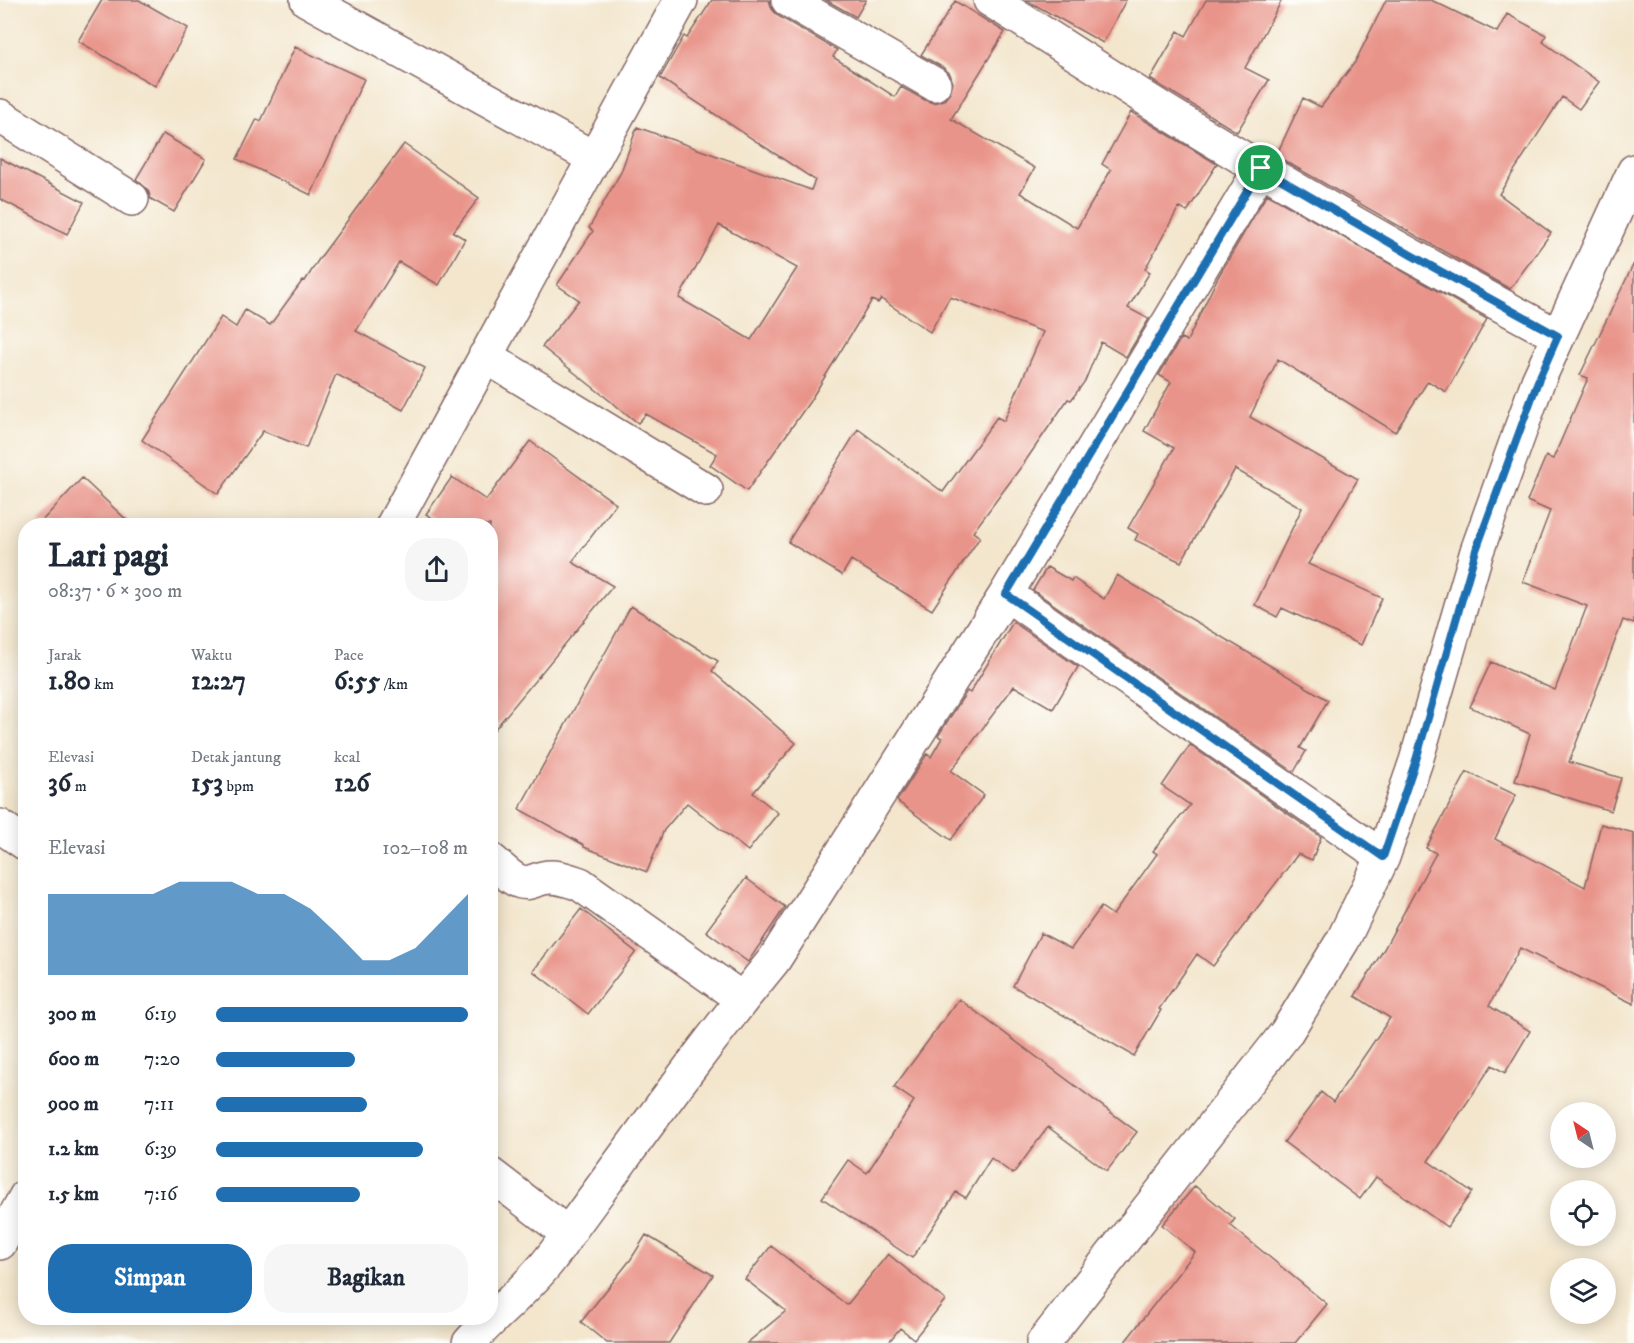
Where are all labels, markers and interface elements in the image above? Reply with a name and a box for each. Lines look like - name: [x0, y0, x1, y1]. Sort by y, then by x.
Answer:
- pin: [1235, 142, 1286, 193]
- icon: arrive: [1244, 151, 1277, 184]
- text: Lari pagi: [48, 536, 169, 577]
- button: share: [405, 538, 468, 601]
- text: 08:37 · 6 × 300 m: [48, 579, 182, 604]
- text: Jarak: [48, 645, 82, 665]
- text: Waktu: [191, 645, 232, 665]
- text: Pace: [334, 645, 364, 665]
- text: 1.80: [48, 665, 91, 698]
- text: 12:27: [191, 665, 246, 698]
- text: 6:55: [334, 665, 380, 698]
- text: km: [91, 674, 114, 694]
- text: /km: [380, 674, 408, 694]
- text: Elevasi: [48, 747, 94, 767]
- text: Detak jantung: [191, 747, 281, 767]
- text: kcal: [334, 747, 360, 767]
- text: 36: [48, 767, 71, 800]
- text: 153: [191, 767, 223, 800]
- text: 126: [334, 767, 370, 800]
- text: m: [71, 776, 87, 796]
- text: bpm: [223, 776, 254, 796]
- text: Elevasi: [48, 836, 106, 861]
- text: 102–108 m: [382, 836, 468, 861]
- text: 300 m: [48, 1002, 96, 1027]
- text: 6:19: [144, 1002, 177, 1027]
- text: 600 m: [48, 1047, 99, 1072]
- text: 7:20: [144, 1047, 180, 1072]
- text: 900 m: [48, 1092, 99, 1117]
- text: 7:11: [144, 1092, 174, 1117]
- north arrow: [1550, 1102, 1616, 1168]
- map controls: [1550, 1102, 1616, 1324]
- text: 1.2 km: [48, 1137, 99, 1162]
- text: 6:39: [144, 1137, 177, 1162]
- button: locate: [1550, 1180, 1616, 1246]
- text: 1.5 km: [48, 1182, 99, 1207]
- text: 7:16: [144, 1182, 177, 1207]
- button: Simpan: [48, 1244, 252, 1313]
- button: Bagikan: [264, 1244, 468, 1313]
- button: layers: [1550, 1258, 1616, 1324]

